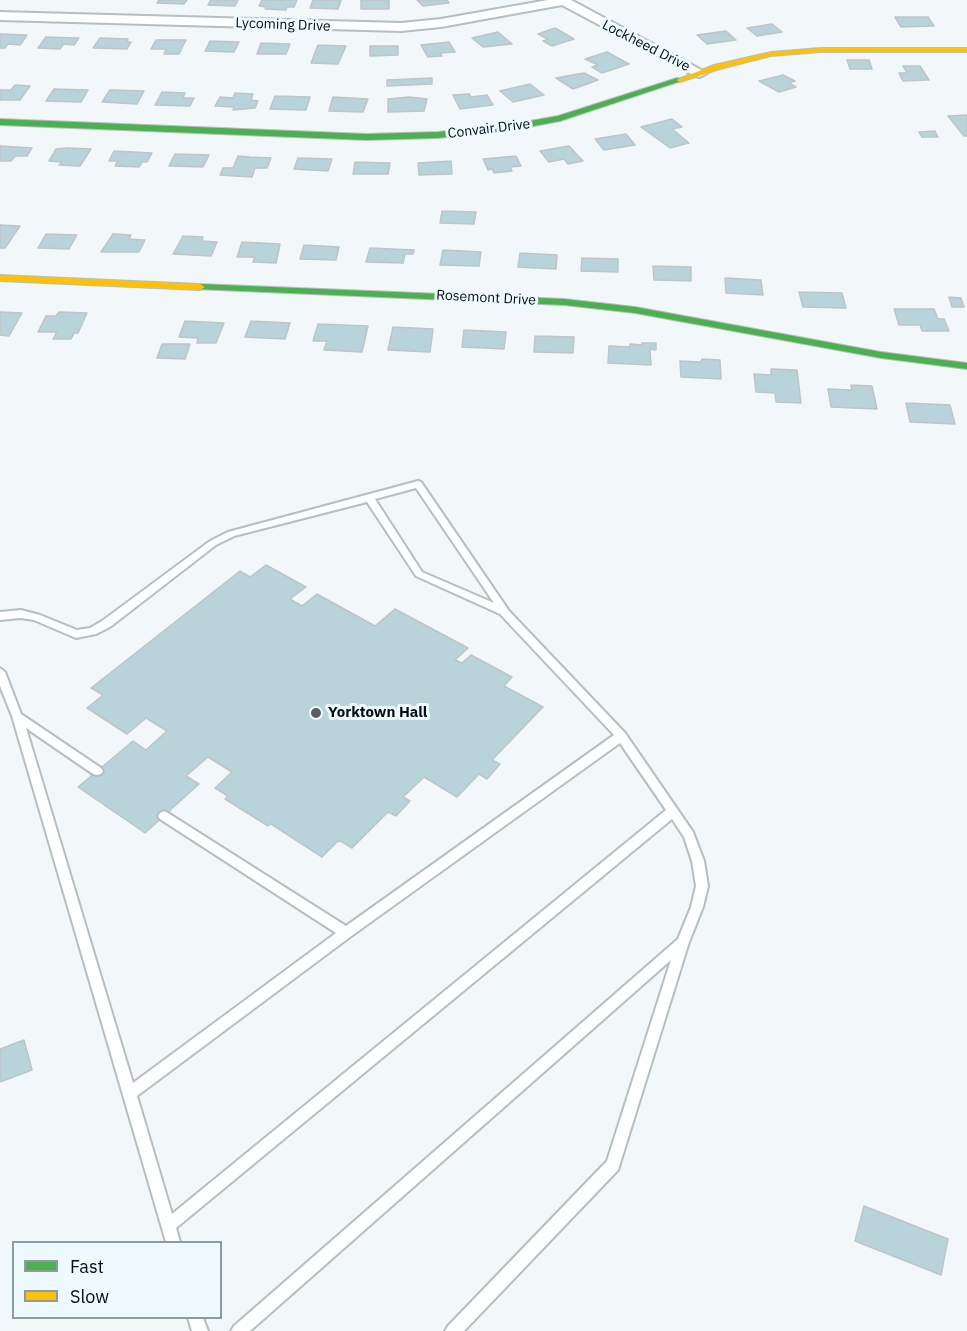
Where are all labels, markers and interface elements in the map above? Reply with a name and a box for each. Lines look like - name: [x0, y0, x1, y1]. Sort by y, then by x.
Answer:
- street label: Lycoming Drive: [235, 15, 331, 35]
- street label: Lockheed Drive: [599, 17, 693, 75]
- street label: Convair Drive: [447, 116, 531, 142]
- street label: Rosemont Drive: [436, 287, 536, 309]
- place label: Yorktown Hall: [328, 704, 427, 722]
- marker: Yorktown Hall: [309, 706, 323, 720]
- legend: [12, 1241, 222, 1319]
- text: Fast: [70, 1255, 104, 1278]
- text: Slow: [70, 1285, 109, 1308]

